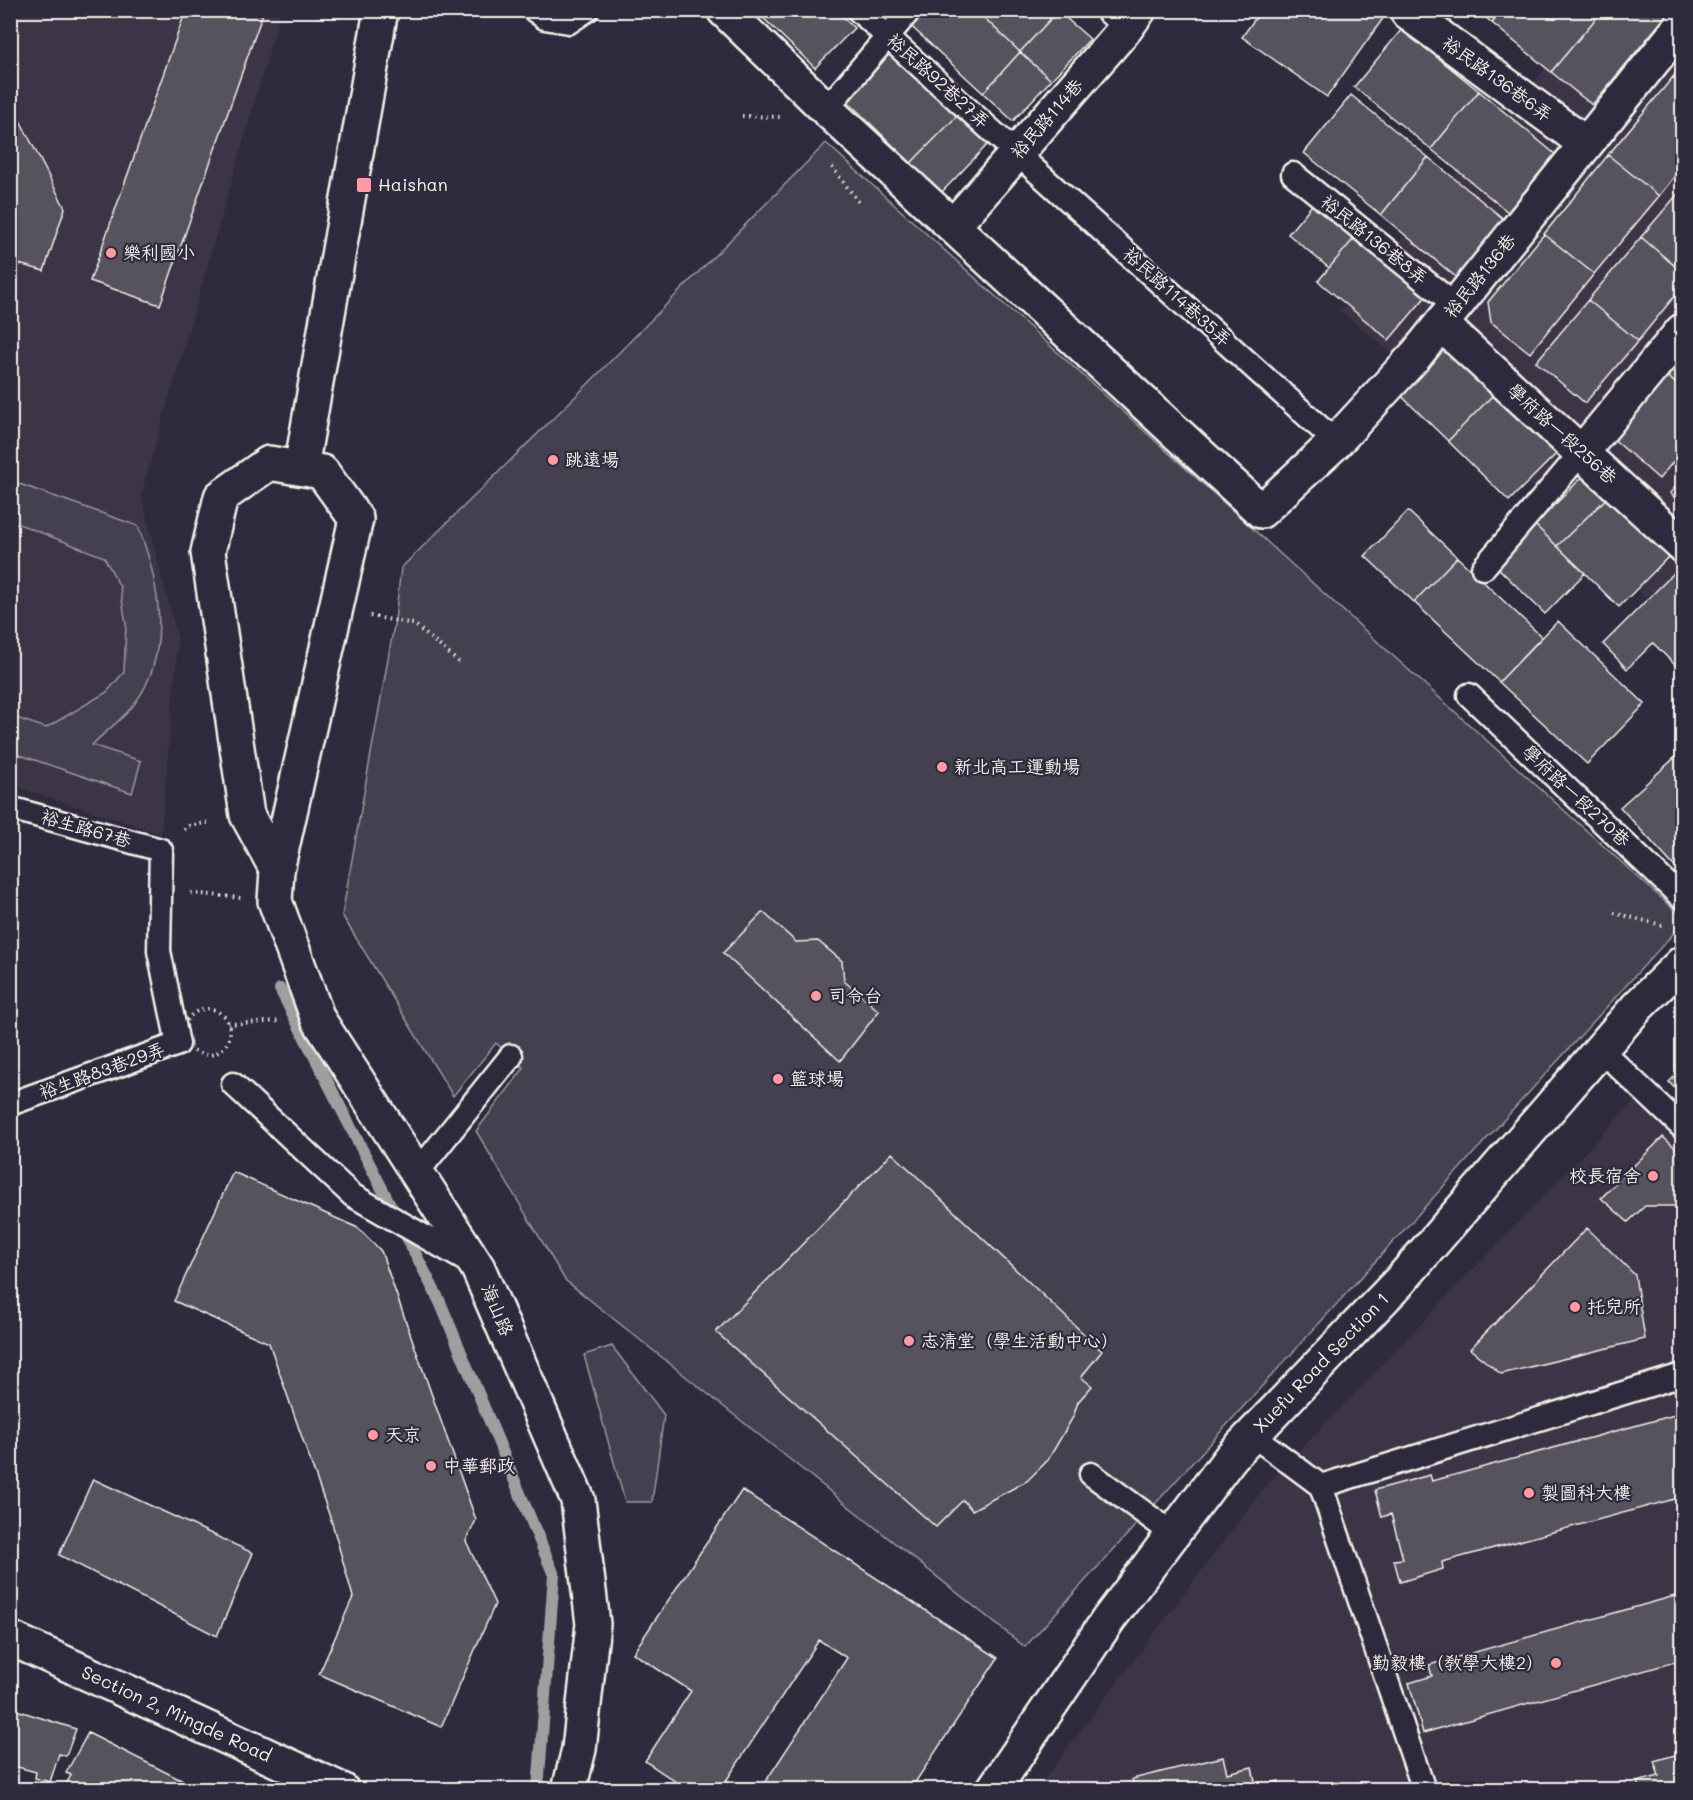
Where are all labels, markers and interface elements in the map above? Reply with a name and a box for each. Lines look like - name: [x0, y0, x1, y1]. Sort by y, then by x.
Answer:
- street label: 裕民路92巷27弄: [882, 28, 995, 133]
- street label: 裕民路136巷6弄: [1438, 30, 1557, 126]
- street label: 裕民路114巷: [1005, 73, 1088, 163]
- place label: Haishan: [378, 172, 448, 196]
- marker: Haishan: [355, 176, 373, 194]
- street label: 裕民路136巷8弄: [1316, 189, 1433, 290]
- street label: 裕民路136巷: [1438, 228, 1520, 322]
- place label: 樂利國小: [123, 240, 195, 264]
- street label: 裕民路114巷35弄: [1118, 241, 1237, 351]
- marker: 樂利國小: [104, 246, 118, 260]
- street label: 學府路一段256巷: [1503, 378, 1622, 489]
- place label: 跳遠場: [565, 447, 619, 471]
- marker: 跳遠場: [546, 453, 560, 467]
- street label: 學府路一段270巷: [1518, 739, 1636, 851]
- place label: 新北高工運動場: [954, 754, 1080, 778]
- marker: 新北高工運動場: [935, 760, 949, 774]
- street label: 裕生路67巷: [38, 804, 134, 852]
- place label: 司令台: [828, 983, 882, 1007]
- marker: 司令台: [809, 989, 823, 1003]
- street label: 裕生路83巷29弄: [35, 1036, 168, 1104]
- place label: 籃球場: [790, 1066, 844, 1090]
- marker: 籃球場: [771, 1072, 785, 1086]
- place label: 校長宿舍: [1569, 1163, 1641, 1187]
- marker: 校長宿舍: [1646, 1169, 1660, 1183]
- street label: 海山路: [476, 1280, 520, 1339]
- street label: Xuefu Road Section 1: [1248, 1287, 1394, 1438]
- place label: 托兒所: [1587, 1294, 1641, 1318]
- marker: 托兒所: [1568, 1300, 1582, 1314]
- place label: 志清堂（學生活動中心）: [921, 1328, 1119, 1352]
- marker: 志清堂（學生活動中心）: [902, 1334, 916, 1348]
- place label: 天京: [385, 1422, 421, 1446]
- marker: 天京: [366, 1428, 380, 1442]
- place label: 中華郵政: [443, 1453, 515, 1477]
- marker: 中華郵政: [424, 1459, 438, 1473]
- place label: 製圖科大樓: [1541, 1480, 1631, 1504]
- marker: 製圖科大樓: [1522, 1486, 1536, 1500]
- place label: 勤毅樓（教學大樓2）: [1372, 1650, 1544, 1674]
- marker: 勤毅樓（教學大樓2）: [1549, 1656, 1563, 1670]
- street label: Section 2, Mingde Road: [78, 1659, 276, 1767]

